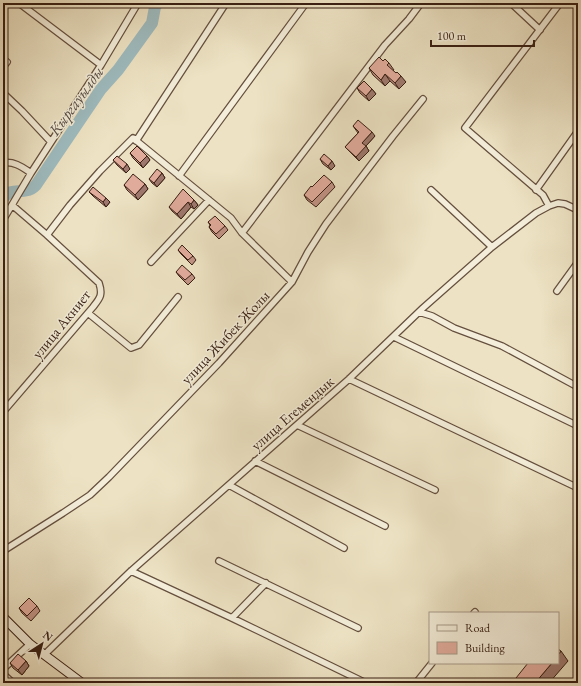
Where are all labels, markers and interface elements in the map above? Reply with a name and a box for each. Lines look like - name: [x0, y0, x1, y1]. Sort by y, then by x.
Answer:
- scale bar: [431, 22, 534, 48]
- text: 100 m: [437, 28, 467, 44]
- water label: Кыргауылды: [43, 62, 108, 141]
- street label: улица Акниет: [27, 286, 95, 362]
- street label: улица Жибек Жолы: [177, 286, 273, 388]
- street label: улица Егемендык: [247, 372, 337, 454]
- legend: [429, 612, 559, 664]
- text: Road: [465, 620, 491, 636]
- north arrow: [22, 624, 62, 664]
- text: N: [40, 628, 56, 644]
- text: Building: [465, 640, 506, 656]

